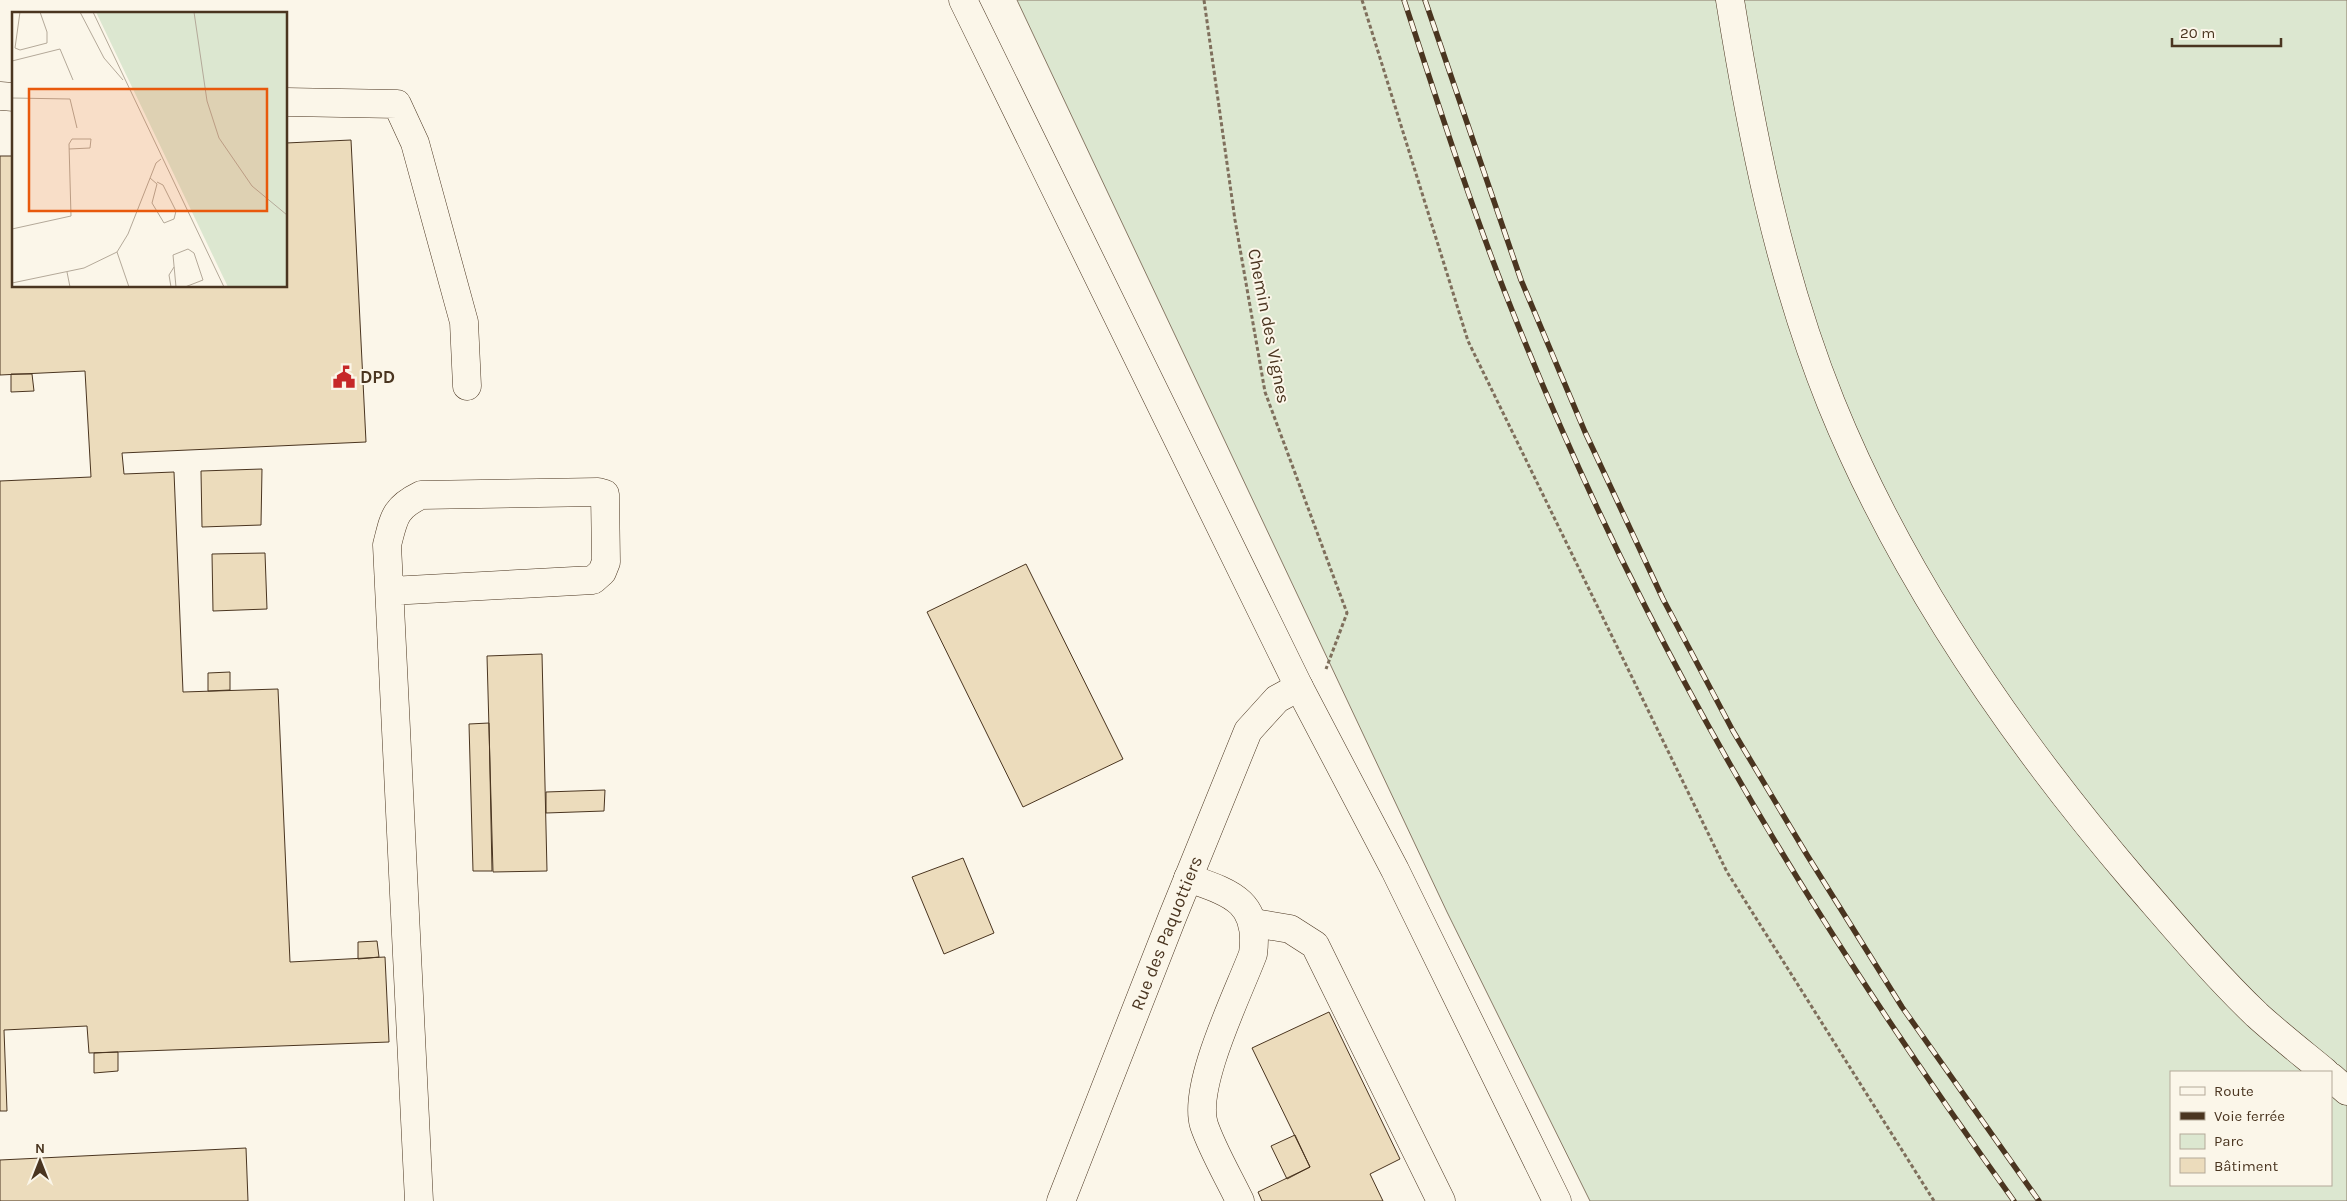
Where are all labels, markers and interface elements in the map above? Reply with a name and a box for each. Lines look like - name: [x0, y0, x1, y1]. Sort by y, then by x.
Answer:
- inset map: [12, 12, 288, 288]
- scale bar: [2172, 15, 2281, 47]
- text: 20 m: [2180, 24, 2215, 42]
- street label: Chemin des Vignes: [1243, 247, 1295, 405]
- public building icon: DPD: [331, 364, 357, 390]
- place label: DPD: [360, 366, 395, 388]
- street label: Rue des Paquottiers: [1126, 852, 1207, 1013]
- legend: [2170, 1071, 2332, 1186]
- text: Route: [2214, 1082, 2254, 1100]
- text: Voie ferrée: [2214, 1107, 2285, 1125]
- text: Parc: [2214, 1132, 2244, 1150]
- north arrow: [15, 1136, 65, 1186]
- text: N: [35, 1140, 45, 1157]
- text: Bâtiment: [2214, 1157, 2278, 1175]

